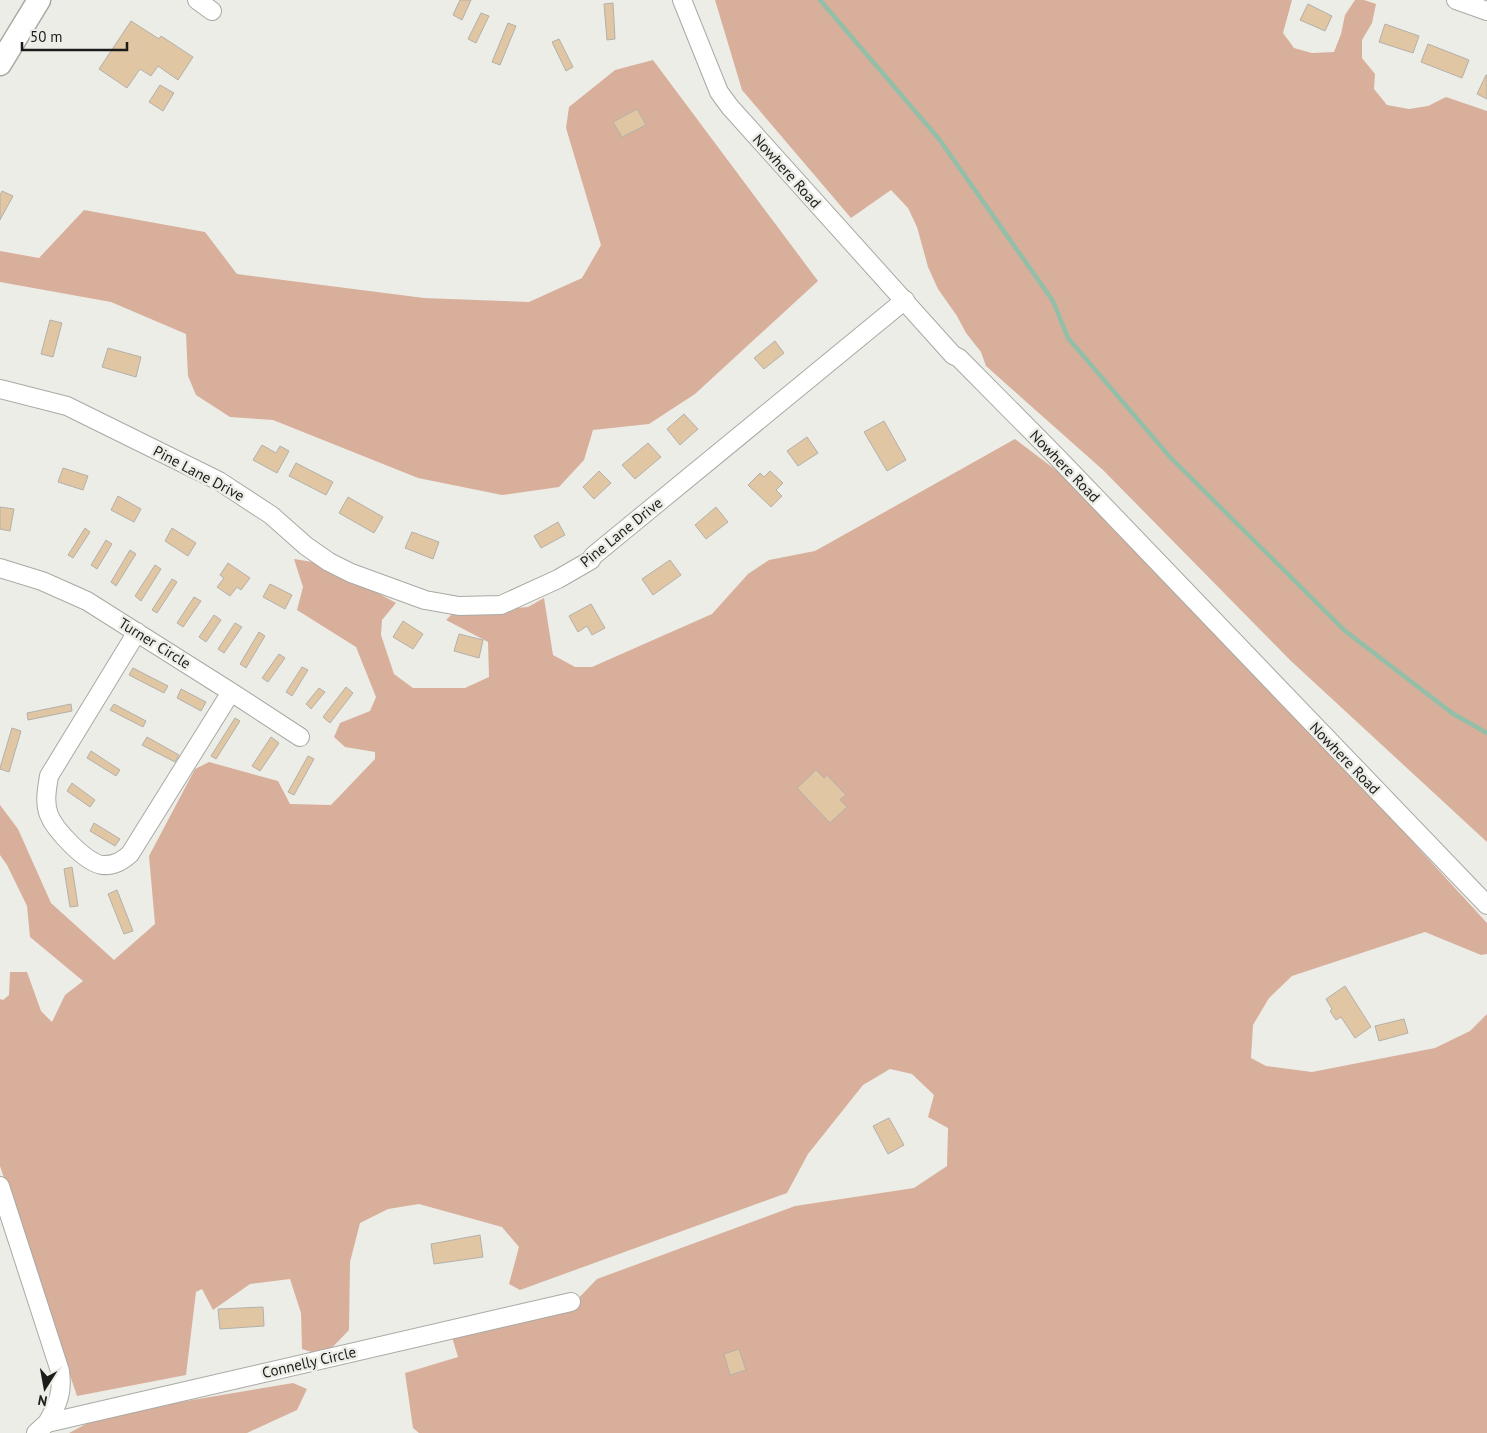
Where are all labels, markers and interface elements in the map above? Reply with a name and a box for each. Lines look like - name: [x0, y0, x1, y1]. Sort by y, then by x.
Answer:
- scale bar: [22, 20, 128, 52]
- text: 50 m: [30, 27, 63, 46]
- street label: Nowhere Road: [749, 130, 825, 212]
- street label: Nowhere Road: [1026, 426, 1104, 506]
- street label: Pine Lane Drive: [150, 441, 248, 505]
- street label: Pine Lane Drive: [576, 493, 666, 571]
- street label: Turner Circle: [115, 613, 195, 673]
- street label: Nowhere Road: [1306, 718, 1384, 798]
- street label: Connelly Circle: [260, 1342, 358, 1382]
- north arrow: [20, 1363, 70, 1413]
- text: N: [36, 1391, 49, 1410]

